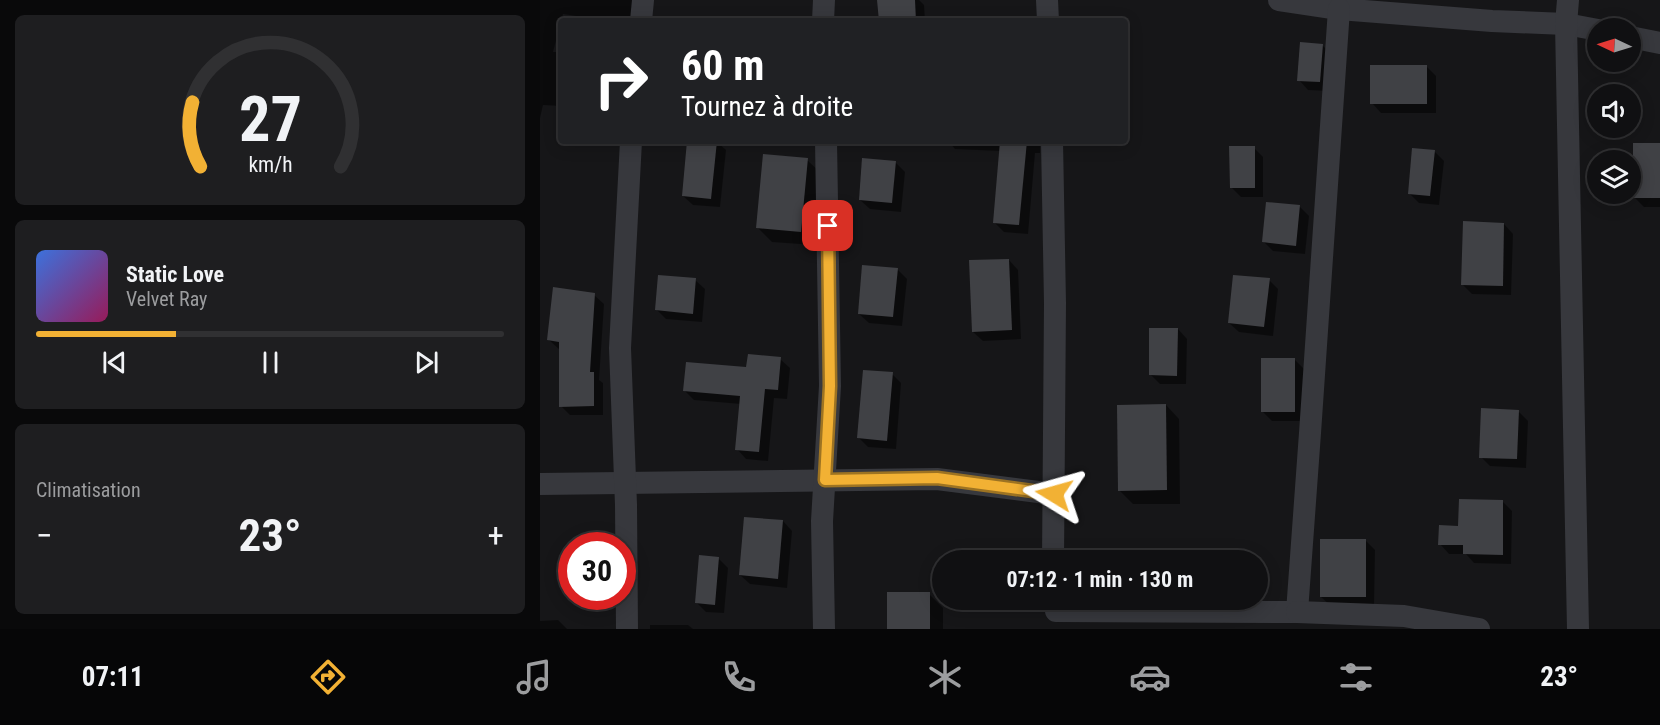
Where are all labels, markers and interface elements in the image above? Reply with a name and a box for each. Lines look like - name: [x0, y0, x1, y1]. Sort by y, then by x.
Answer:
- north arrow: [1587, 18, 1641, 72]
- map controls: [1587, 18, 1641, 204]
- text: 60 m: [681, 41, 764, 90]
- icon: right: [582, 42, 660, 120]
- text: 27: [238, 83, 302, 156]
- button: sound: [1587, 84, 1641, 138]
- text: Tournez à droite: [681, 91, 853, 123]
- button: layers: [1587, 150, 1641, 204]
- text: km/h: [248, 152, 292, 177]
- pin: [802, 200, 853, 251]
- icon: arrive: [811, 209, 844, 242]
- text: Static Love: [126, 262, 224, 287]
- text: Velvet Ray: [126, 287, 207, 311]
- icon: previous: [98, 346, 131, 379]
- icon: pause: [254, 346, 287, 379]
- icon: next: [410, 346, 443, 379]
- position arrow: [1022, 462, 1086, 526]
- text: Climatisation: [36, 478, 141, 502]
- text: 23°: [239, 509, 302, 562]
- text: −: [36, 516, 53, 555]
- text: +: [488, 516, 504, 555]
- speed limit sign: 30: [558, 532, 636, 610]
- text: 07:12 · 1 min · 130 m: [1007, 567, 1193, 592]
- icon: directions: [307, 656, 349, 698]
- icon: music: [513, 656, 555, 698]
- icon: phone: [718, 656, 760, 698]
- icon: climate: [924, 656, 966, 698]
- icon: car: [1129, 656, 1171, 698]
- icon: filters: [1335, 656, 1377, 698]
- text: 07:11: [82, 661, 144, 693]
- text: 23°: [1540, 661, 1578, 693]

